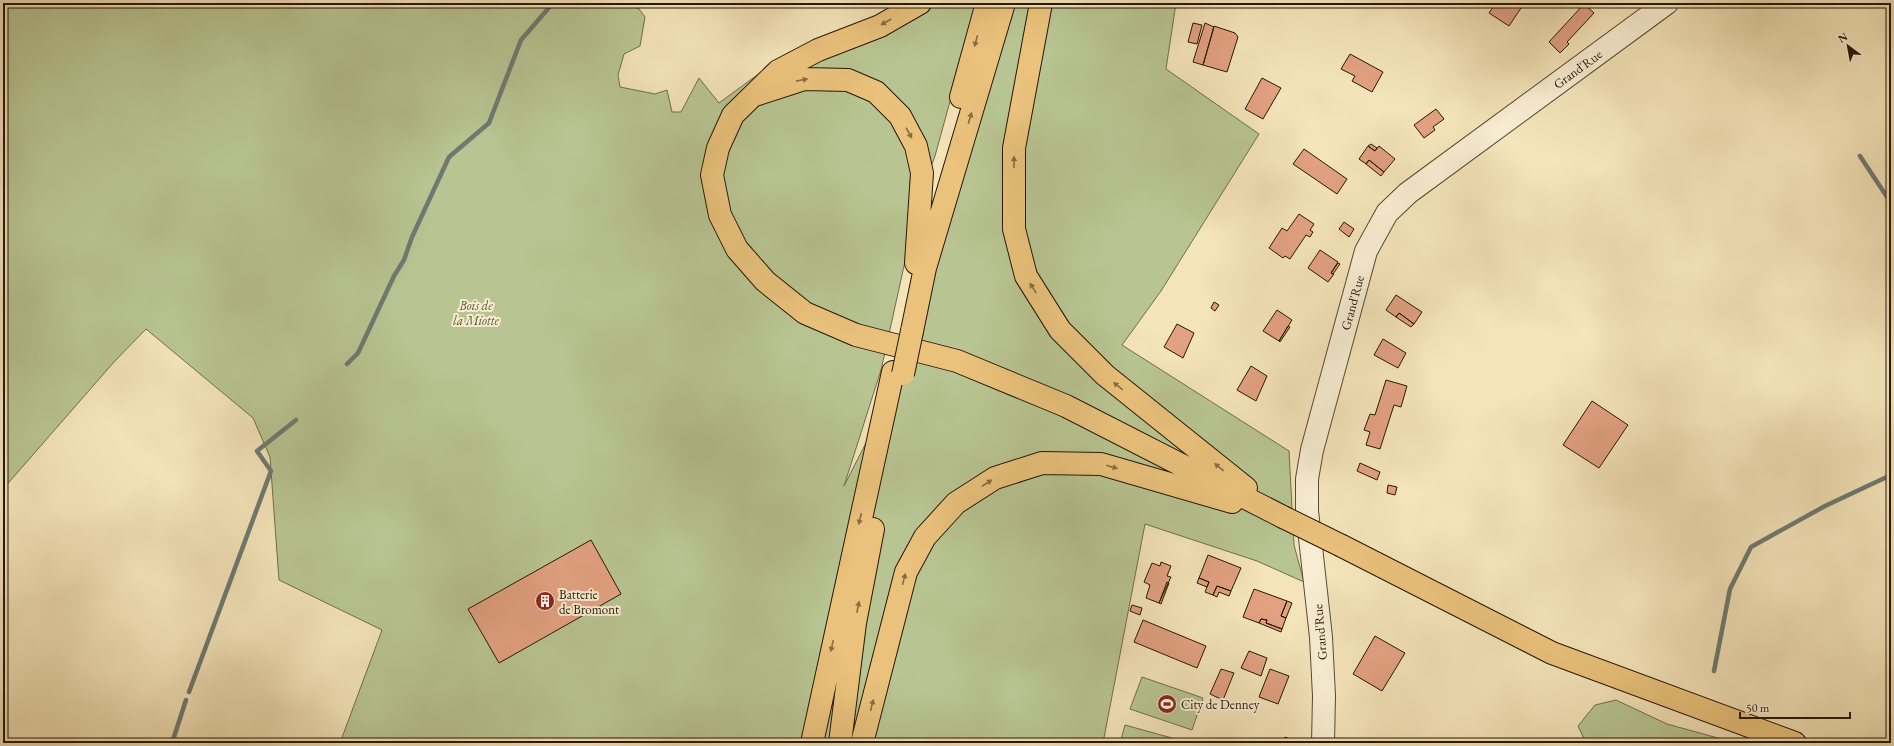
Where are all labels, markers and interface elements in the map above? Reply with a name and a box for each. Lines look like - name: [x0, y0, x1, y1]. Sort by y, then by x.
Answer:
- one-way arrow: [880, 19, 892, 26]
- north arrow: [1828, 26, 1868, 66]
- text: N: [1835, 29, 1850, 46]
- one-way arrow: [973, 34, 979, 47]
- street label: Grand'Rue: [1550, 45, 1605, 92]
- one-way arrow: [796, 77, 808, 83]
- one-way arrow: [967, 111, 973, 123]
- one-way arrow: [906, 128, 913, 139]
- one-way arrow: [1011, 155, 1017, 168]
- street label: Grand'Rue: [1336, 273, 1368, 332]
- one-way arrow: [1030, 282, 1037, 294]
- park label: Bois de la Miotte: [453, 297, 500, 329]
- one-way arrow: [1112, 381, 1123, 390]
- one-way arrow: [1214, 462, 1225, 471]
- one-way arrow: [1107, 464, 1119, 470]
- one-way arrow: [982, 479, 992, 487]
- one-way arrow: [857, 513, 863, 526]
- one-way arrow: [902, 573, 908, 586]
- place label: Batterie de Bromont: [559, 586, 619, 618]
- building icon: Batterie de Bromont: [534, 590, 556, 612]
- one-way arrow: [855, 601, 861, 613]
- street label: Grand'Rue: [1309, 603, 1331, 661]
- one-way arrow: [829, 640, 835, 652]
- sports icon: City de Denney: [1156, 693, 1178, 715]
- scale bar: [1740, 694, 1850, 720]
- place label: City de Denney: [1181, 696, 1260, 713]
- one-way arrow: [869, 699, 875, 711]
- text: 50 m: [1746, 700, 1770, 716]

